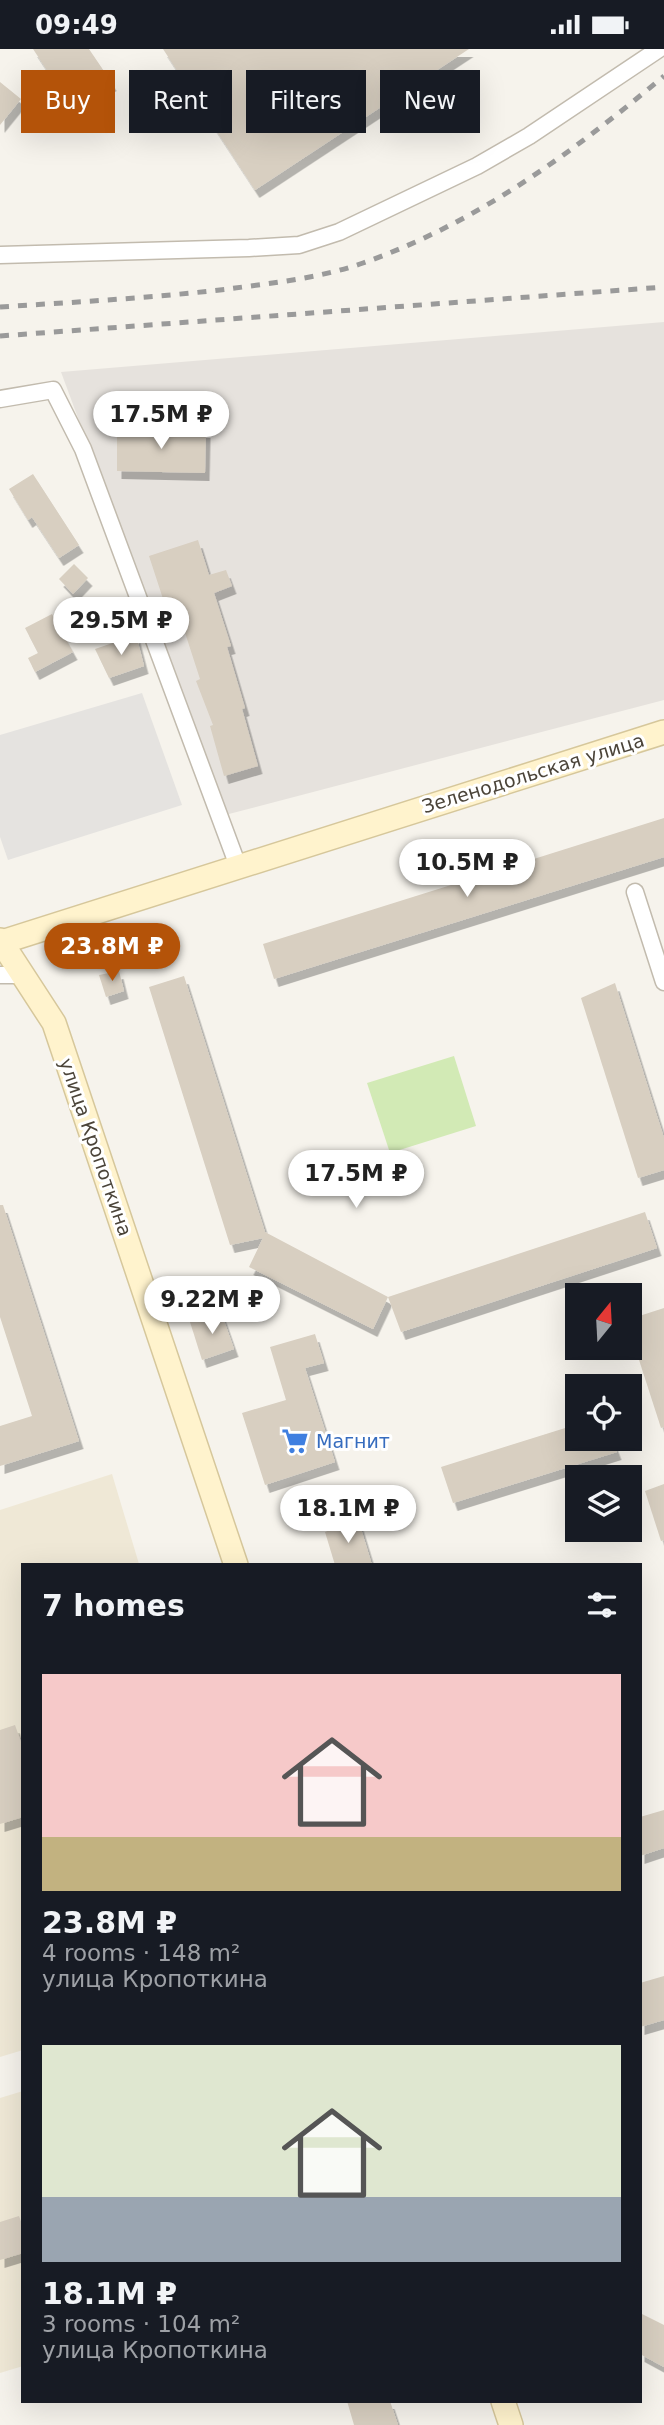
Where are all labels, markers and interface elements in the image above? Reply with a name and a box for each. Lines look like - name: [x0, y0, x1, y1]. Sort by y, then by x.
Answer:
- text: 09:49: [35, 10, 118, 40]
- chip: Buy: [21, 70, 115, 133]
- chip: Rent: [129, 70, 232, 133]
- chip: Filters: [246, 70, 366, 133]
- chip: New: [380, 70, 480, 133]
- pin: 17.5M ₽: [96, 391, 226, 451]
- text: 17.5M ₽: [109, 401, 213, 427]
- pin: 29.5M ₽: [56, 597, 186, 657]
- text: 29.5M ₽: [69, 607, 173, 633]
- street label: Зеленодольская улица: [419, 729, 647, 817]
- pin: 10.5M ₽: [402, 839, 532, 899]
- text: 10.5M ₽: [415, 849, 519, 875]
- pin: 23.8M ₽: [47, 923, 177, 983]
- text: 23.8M ₽: [60, 933, 164, 959]
- street label: улица Кропоткина: [55, 1055, 137, 1239]
- pin: 17.5M ₽: [291, 1151, 421, 1210]
- text: 17.5M ₽: [304, 1160, 408, 1186]
- pin: 9.22M ₽: [147, 1277, 277, 1336]
- north arrow: [565, 1283, 642, 1360]
- map controls: [565, 1283, 642, 1542]
- text: 9.22M ₽: [160, 1286, 264, 1312]
- button: locate: [565, 1374, 642, 1451]
- supermarket icon: Магнит: [280, 1426, 310, 1456]
- place label: Магнит: [316, 1430, 390, 1452]
- button: layers: [565, 1465, 642, 1542]
- pin: 18.1M ₽: [283, 1485, 413, 1545]
- text: 18.1M ₽: [296, 1495, 400, 1521]
- icon: filters: [583, 1586, 621, 1624]
- text: 7 homes: [42, 1588, 185, 1623]
- icon: home: [269, 1719, 395, 1845]
- text: 23.8M ₽: [42, 1905, 177, 1940]
- text: 4 rooms · 148 m²: [42, 1940, 240, 1966]
- text: улица Кропоткина: [42, 1966, 268, 1992]
- icon: home: [269, 2090, 395, 2216]
- text: 18.1M ₽: [42, 2276, 177, 2311]
- text: 3 rooms · 104 m²: [42, 2311, 240, 2337]
- text: улица Кропоткина: [42, 2337, 268, 2363]

